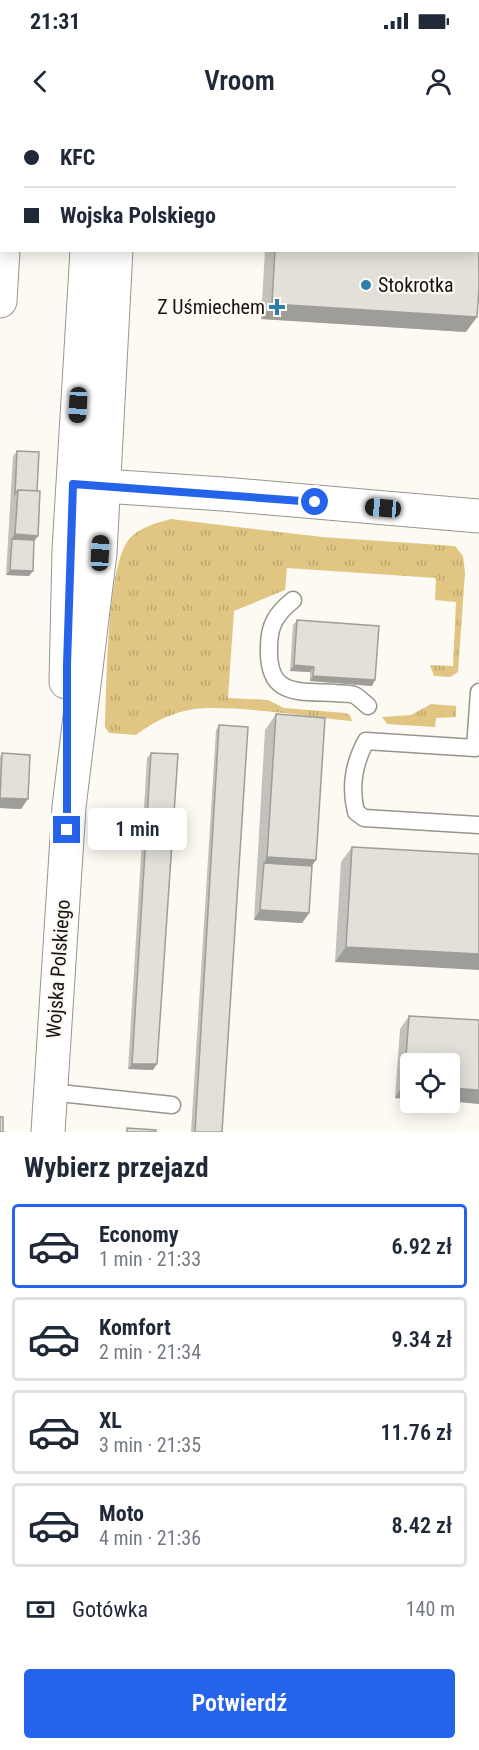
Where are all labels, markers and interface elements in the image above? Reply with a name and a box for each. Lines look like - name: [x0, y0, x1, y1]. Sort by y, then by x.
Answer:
- text: 21:31: [30, 9, 81, 34]
- icon: back: [24, 65, 57, 98]
- text: Vroom: [204, 65, 275, 97]
- icon: person: [422, 65, 455, 98]
- text: KFC: [60, 145, 95, 170]
- text: Wojska Polskiego: [60, 203, 216, 228]
- place label: Stokrotka: [378, 273, 454, 297]
- marker: Stokrotka: [359, 278, 373, 292]
- place label: Z Uśmiechem: [157, 295, 265, 319]
- marker: Z Uśmiechem: [270, 300, 284, 314]
- car: [68, 387, 88, 423]
- route start: [301, 488, 328, 515]
- car: [364, 497, 402, 519]
- car: [90, 535, 110, 571]
- callout: 1 min: [88, 809, 187, 851]
- route end: [53, 816, 80, 843]
- text: 1 min: [115, 817, 160, 841]
- street label: Wojska Polskiego: [41, 899, 75, 1039]
- map controls: [400, 1053, 460, 1113]
- button: locate: [400, 1053, 460, 1113]
- text: Wybierz przejazd: [24, 1152, 209, 1184]
- icon: car: [27, 1219, 81, 1273]
- text: Economy: [99, 1222, 179, 1247]
- text: 6.92 zł: [391, 1234, 452, 1259]
- text: 1 min · 21:33: [99, 1247, 201, 1271]
- icon: car: [27, 1312, 81, 1366]
- text: Komfort: [99, 1315, 171, 1340]
- text: 9.34 zł: [391, 1327, 452, 1352]
- text: 2 min · 21:34: [99, 1340, 201, 1364]
- icon: car: [27, 1405, 81, 1459]
- text: XL: [99, 1408, 122, 1433]
- text: 11.76 zł: [380, 1420, 452, 1445]
- text: 3 min · 21:35: [99, 1433, 201, 1457]
- icon: car: [27, 1498, 81, 1552]
- text: Moto: [99, 1501, 144, 1526]
- text: 8.42 zł: [391, 1513, 452, 1538]
- text: 4 min · 21:36: [99, 1526, 201, 1550]
- icon: cash: [24, 1593, 57, 1626]
- text: Gotówka: [72, 1597, 148, 1622]
- text: 140 m: [406, 1597, 455, 1621]
- button: Potwierdź: [24, 1669, 455, 1738]

